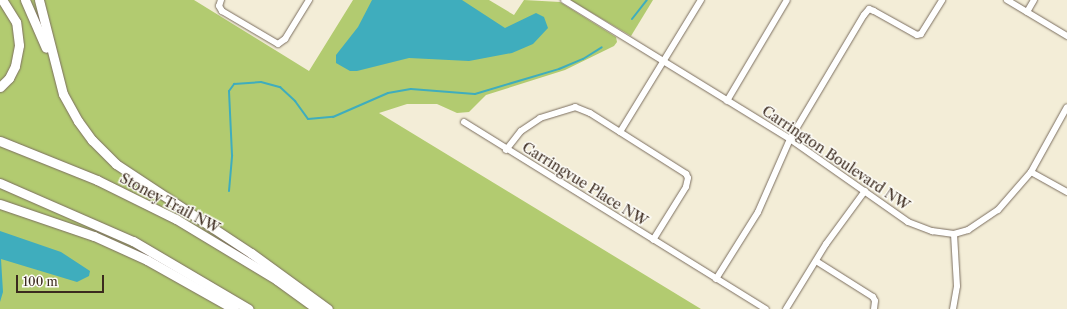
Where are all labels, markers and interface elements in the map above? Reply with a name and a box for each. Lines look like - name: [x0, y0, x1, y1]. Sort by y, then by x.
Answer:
- street label: Carrington Boulevard NW: [759, 102, 913, 214]
- street label: Carringvue Place NW: [519, 139, 651, 229]
- street label: Stoney Trail NW: [117, 169, 223, 237]
- scale bar: [18, 267, 106, 293]
- text: 100 m: [23, 274, 58, 289]

